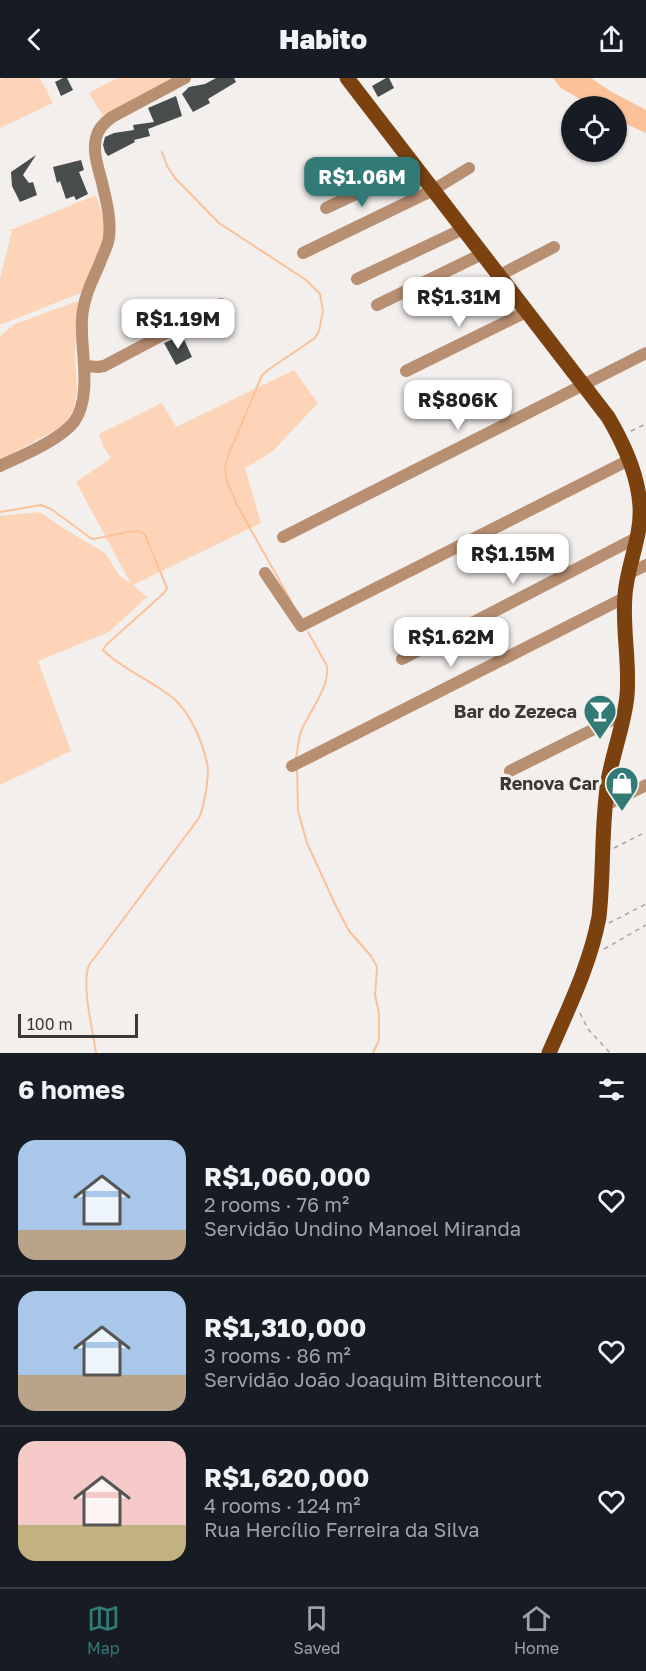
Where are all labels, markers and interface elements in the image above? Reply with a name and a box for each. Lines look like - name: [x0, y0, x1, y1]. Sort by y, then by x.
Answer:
- icon: back: [18, 23, 51, 56]
- text: Habito: [279, 23, 367, 55]
- icon: share: [595, 23, 628, 56]
- map controls: [561, 96, 627, 162]
- button: locate: [561, 96, 627, 162]
- pin: R$1.06M: [307, 157, 417, 208]
- text: R$1.06M: [318, 164, 406, 188]
- pin: R$1.31M: [404, 277, 514, 328]
- text: R$1.31M: [417, 284, 501, 308]
- pin: R$1.19M: [123, 299, 233, 350]
- text: R$1.19M: [136, 306, 220, 330]
- pin: R$806K: [409, 380, 507, 431]
- text: R$806K: [418, 387, 498, 411]
- pin: R$1.15M: [458, 534, 568, 585]
- text: R$1.15M: [471, 541, 555, 565]
- pin: R$1.62M: [396, 617, 506, 668]
- text: R$1.62M: [408, 624, 494, 648]
- bar icon: Bar do Zezeca: [582, 693, 618, 740]
- place label: Bar do Zezeca: [454, 700, 577, 722]
- shop icon: Renova Car: [604, 765, 640, 812]
- place label: Renova Car: [499, 772, 599, 794]
- scale bar: [18, 1011, 138, 1038]
- text: 100 m: [27, 1014, 73, 1034]
- icon: filters: [595, 1073, 628, 1106]
- text: 6 homes: [18, 1074, 125, 1105]
- text: R$1,060,000: [204, 1161, 371, 1192]
- icon: home: [66, 1164, 138, 1236]
- icon: heart: [595, 1184, 628, 1217]
- text: 2 rooms · 76 m²: [204, 1192, 349, 1216]
- text: Servidão Undino Manoel Miranda: [204, 1216, 521, 1240]
- text: R$1,310,000: [204, 1312, 366, 1343]
- icon: home: [66, 1315, 138, 1387]
- icon: heart: [595, 1335, 628, 1368]
- text: 3 rooms · 86 m²: [204, 1343, 351, 1367]
- text: Servidão João Joaquim Bittencourt: [204, 1367, 542, 1391]
- text: R$1,620,000: [204, 1462, 370, 1493]
- icon: home: [66, 1465, 138, 1537]
- icon: heart: [595, 1485, 628, 1518]
- text: 4 rooms · 124 m²: [204, 1493, 361, 1517]
- text: Rua Hercílio Ferreira da Silva: [204, 1517, 480, 1541]
- tab: Map: [87, 1602, 120, 1658]
- tab: Saved: [294, 1602, 340, 1658]
- tab: Home: [514, 1602, 559, 1658]

